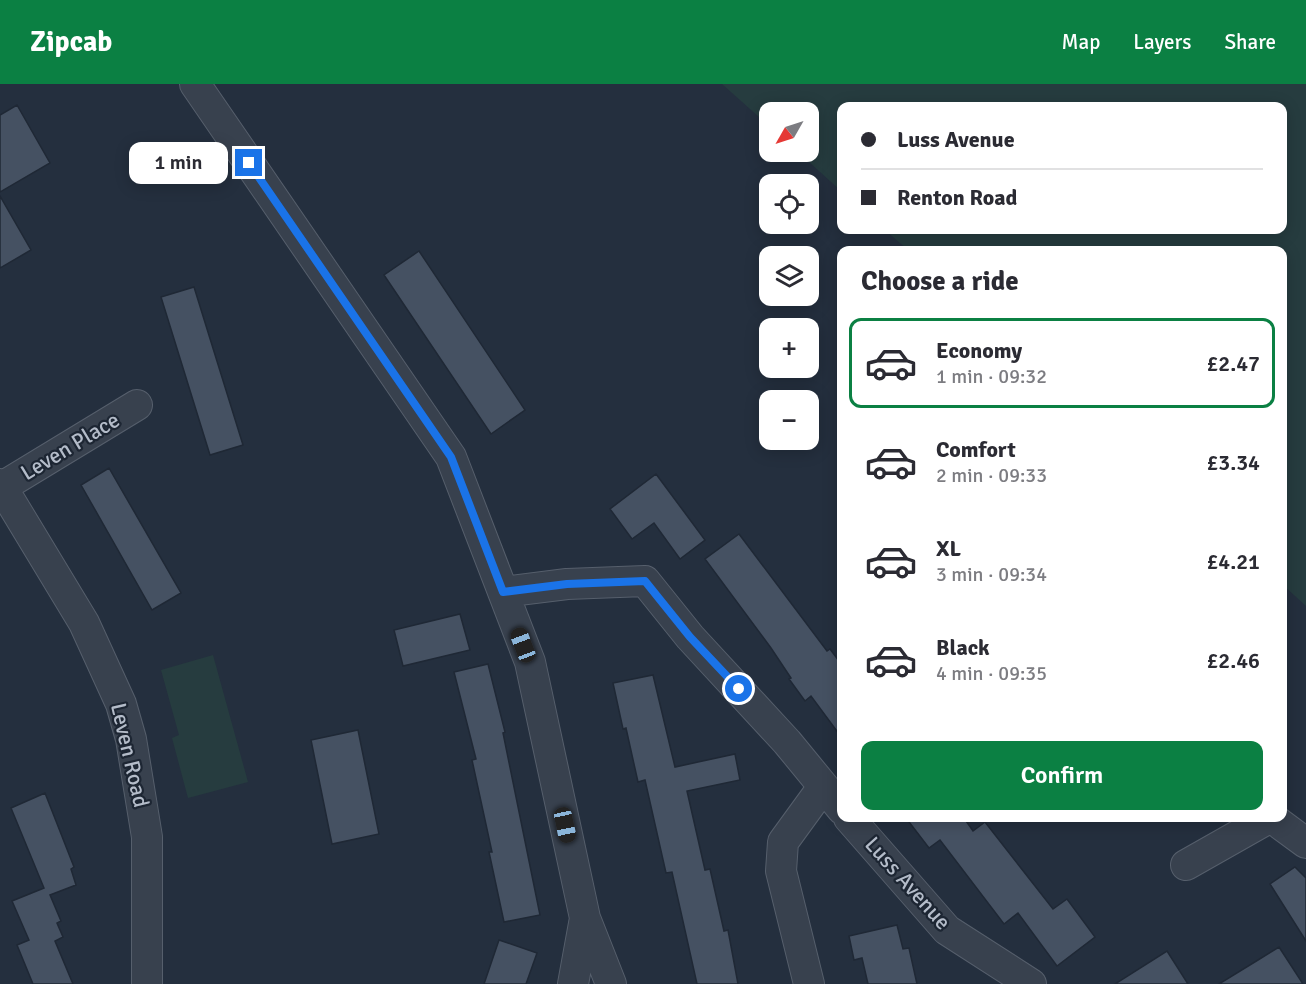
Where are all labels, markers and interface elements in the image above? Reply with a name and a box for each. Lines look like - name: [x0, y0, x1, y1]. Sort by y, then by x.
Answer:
- text: Zipcab: [30, 25, 112, 59]
- text: Map: [1062, 29, 1100, 55]
- text: Layers: [1133, 29, 1191, 55]
- text: Share: [1224, 29, 1276, 55]
- north arrow: [759, 102, 819, 162]
- map controls: [759, 102, 819, 450]
- text: Luss Avenue: [897, 126, 1015, 153]
- callout: 1 min: [129, 142, 228, 184]
- route end: [235, 149, 262, 176]
- text: 1 min: [155, 150, 202, 175]
- button: locate: [759, 174, 819, 234]
- text: Renton Road: [897, 184, 1017, 211]
- button: layers: [759, 246, 819, 306]
- text: Choose a ride: [861, 265, 1019, 298]
- button: +: [759, 318, 819, 378]
- icon: car: [864, 336, 918, 390]
- text: Economy: [936, 337, 1022, 364]
- text: £2.47: [1206, 350, 1260, 377]
- text: 1 min · 09:32: [936, 364, 1047, 389]
- button: −: [759, 390, 819, 450]
- street label: Leven Place: [16, 406, 124, 486]
- icon: car: [864, 435, 918, 489]
- text: Comfort: [936, 436, 1016, 463]
- text: £3.34: [1206, 449, 1260, 476]
- text: 2 min · 09:33: [936, 463, 1047, 488]
- icon: car: [864, 534, 918, 588]
- text: XL: [936, 535, 961, 562]
- text: £4.21: [1206, 548, 1260, 575]
- text: 3 min · 09:34: [936, 562, 1047, 587]
- car: [508, 625, 538, 665]
- icon: car: [864, 633, 918, 687]
- text: Black: [936, 634, 990, 661]
- text: £2.46: [1206, 647, 1260, 674]
- text: 4 min · 09:35: [936, 661, 1047, 686]
- route start: [725, 675, 752, 702]
- street label: Leven Road: [105, 700, 155, 810]
- button: Confirm: [861, 741, 1263, 810]
- car: [552, 806, 578, 844]
- street label: Luss Avenue: [859, 831, 957, 935]

